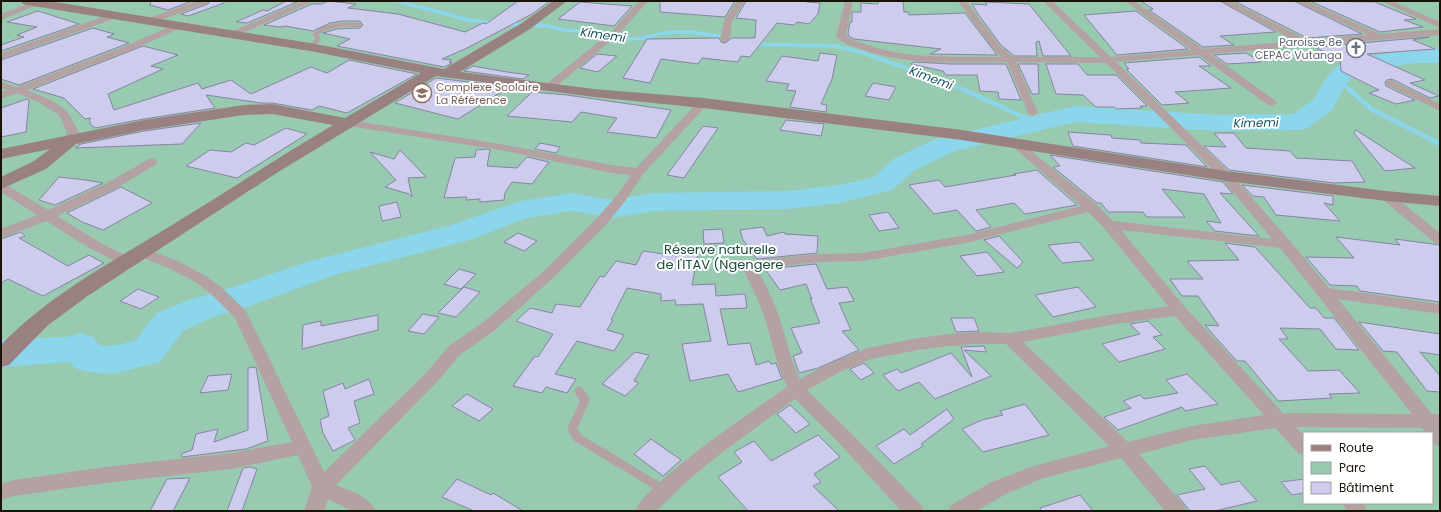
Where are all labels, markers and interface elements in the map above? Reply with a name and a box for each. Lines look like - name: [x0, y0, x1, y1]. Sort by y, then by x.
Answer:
- water label: Kimemi: [579, 23, 628, 46]
- place label: Paroisse 8e CEPAC Vutanga: [1255, 34, 1342, 63]
- church icon: Paroisse 8e CEPAC Vutanga: [1345, 37, 1367, 59]
- water label: Kimemi: [907, 61, 956, 94]
- place label: Complexe Scolaire La Référence: [436, 79, 539, 108]
- school or university icon: Complexe Scolaire La Référence: [411, 82, 433, 104]
- water label: Kimemi: [1233, 114, 1280, 131]
- park label: Réserve naturelle de l'ITAV (Ngengere: [657, 240, 783, 274]
- legend: [1303, 432, 1433, 504]
- text: Route: [1339, 439, 1373, 456]
- text: Parc: [1339, 459, 1366, 476]
- text: Bâtiment: [1339, 479, 1394, 496]

